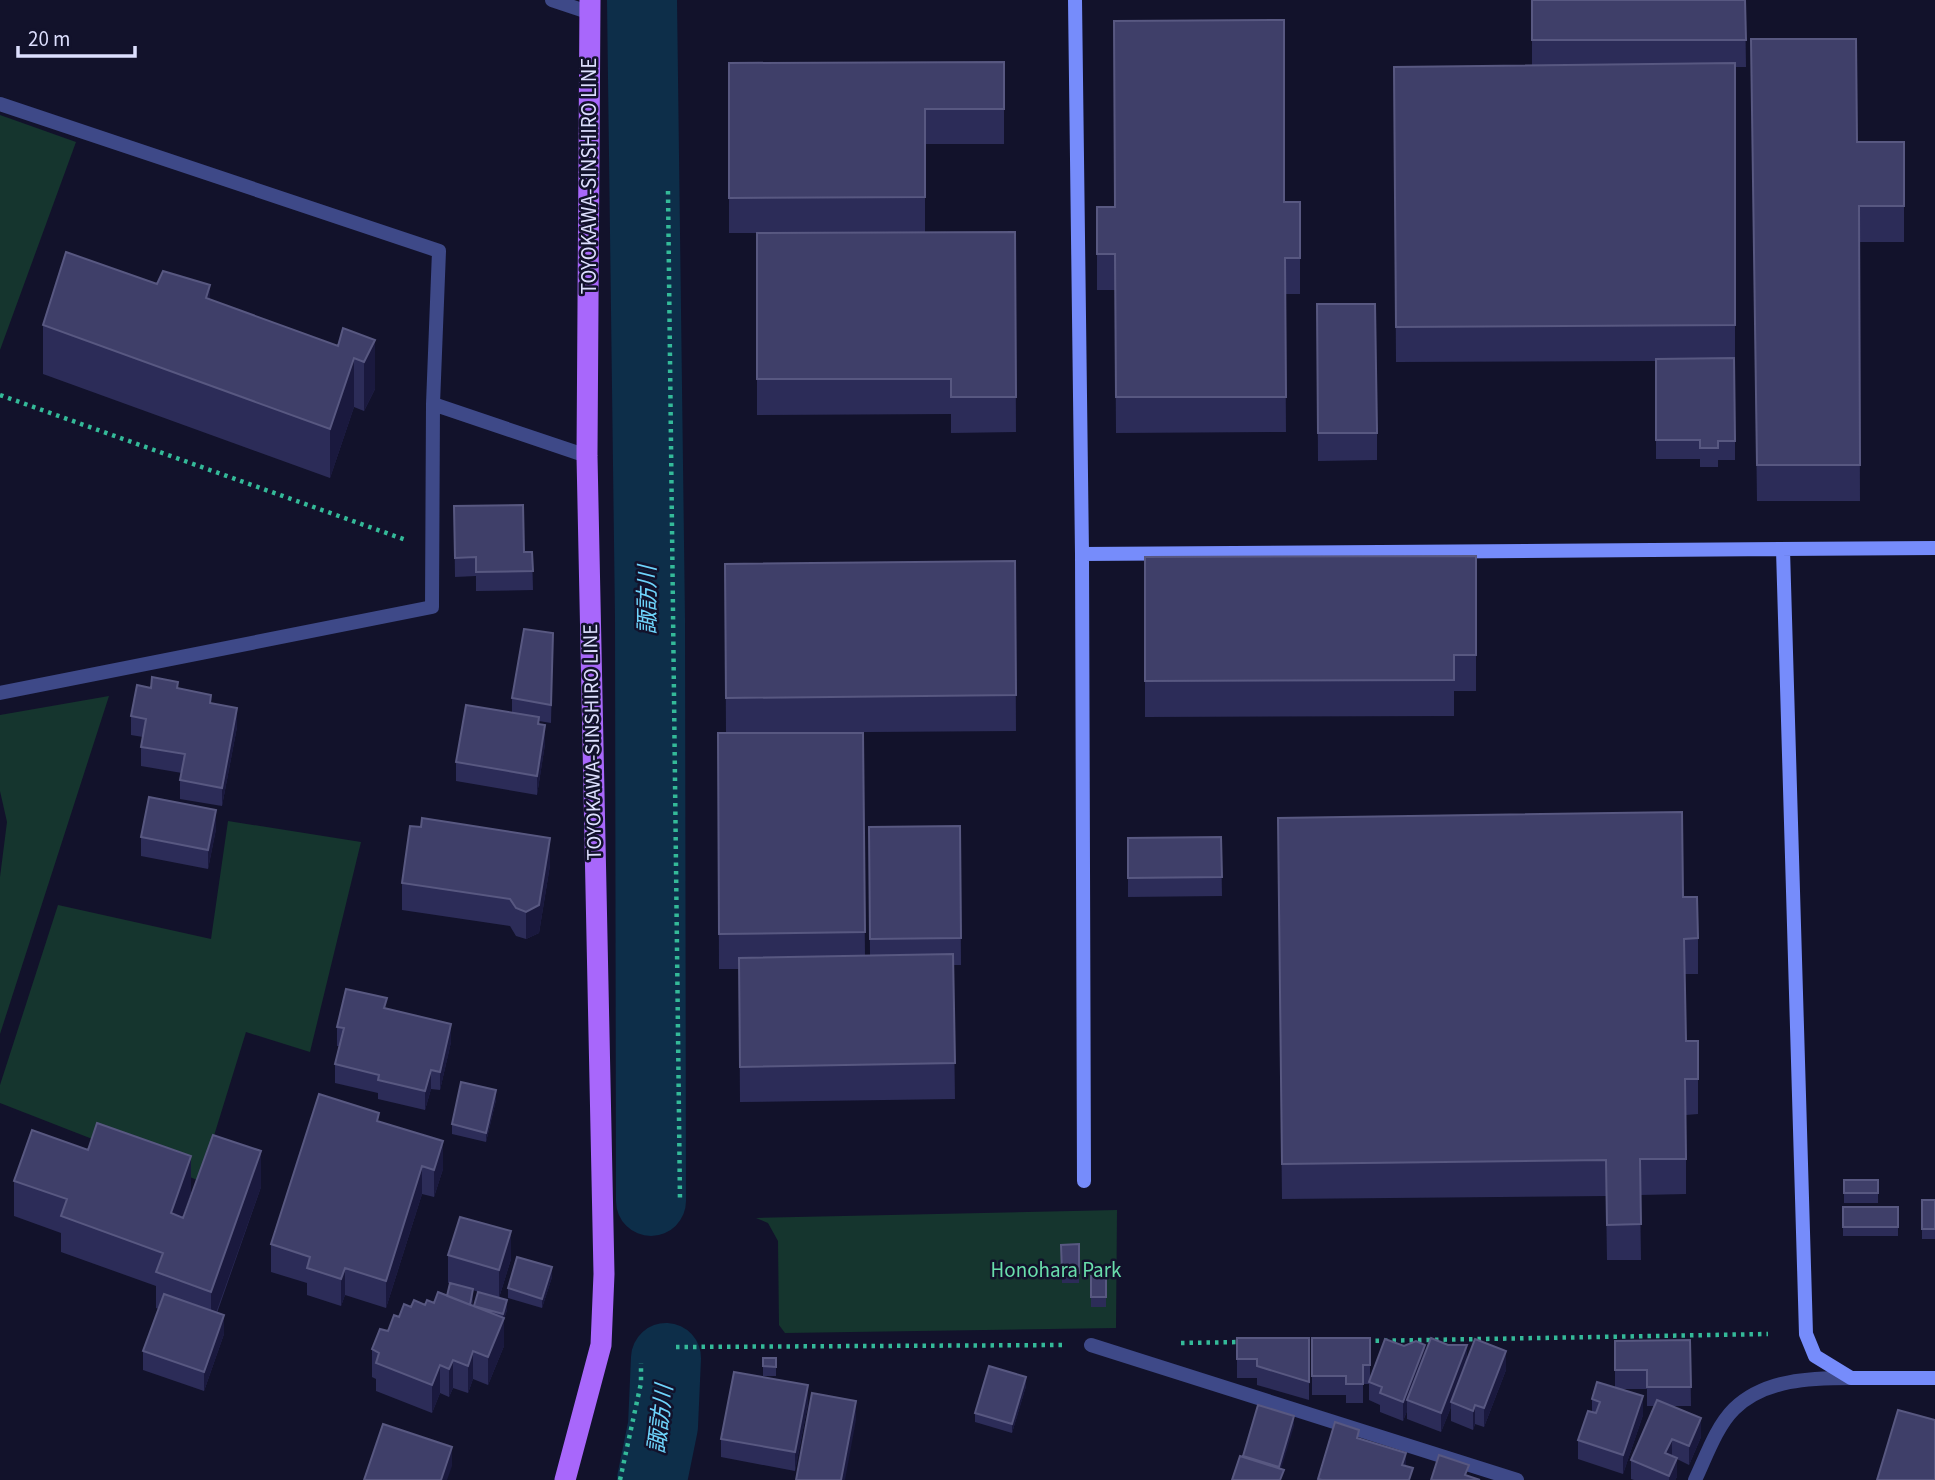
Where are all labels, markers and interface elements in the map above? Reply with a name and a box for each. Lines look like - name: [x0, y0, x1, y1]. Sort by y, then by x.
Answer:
- scale bar: [18, 14, 135, 58]
- text: 20 m: [28, 24, 70, 54]
- street label: TOYOKAWA-SINSHIRO LINE: [574, 58, 604, 294]
- water label: 諏訪川: [631, 563, 664, 635]
- street label: TOYOKAWA-SINSHIRO LINE: [575, 623, 609, 861]
- park label: Honohara Park: [991, 1255, 1122, 1285]
- water label: 諏訪川: [640, 1380, 681, 1455]

